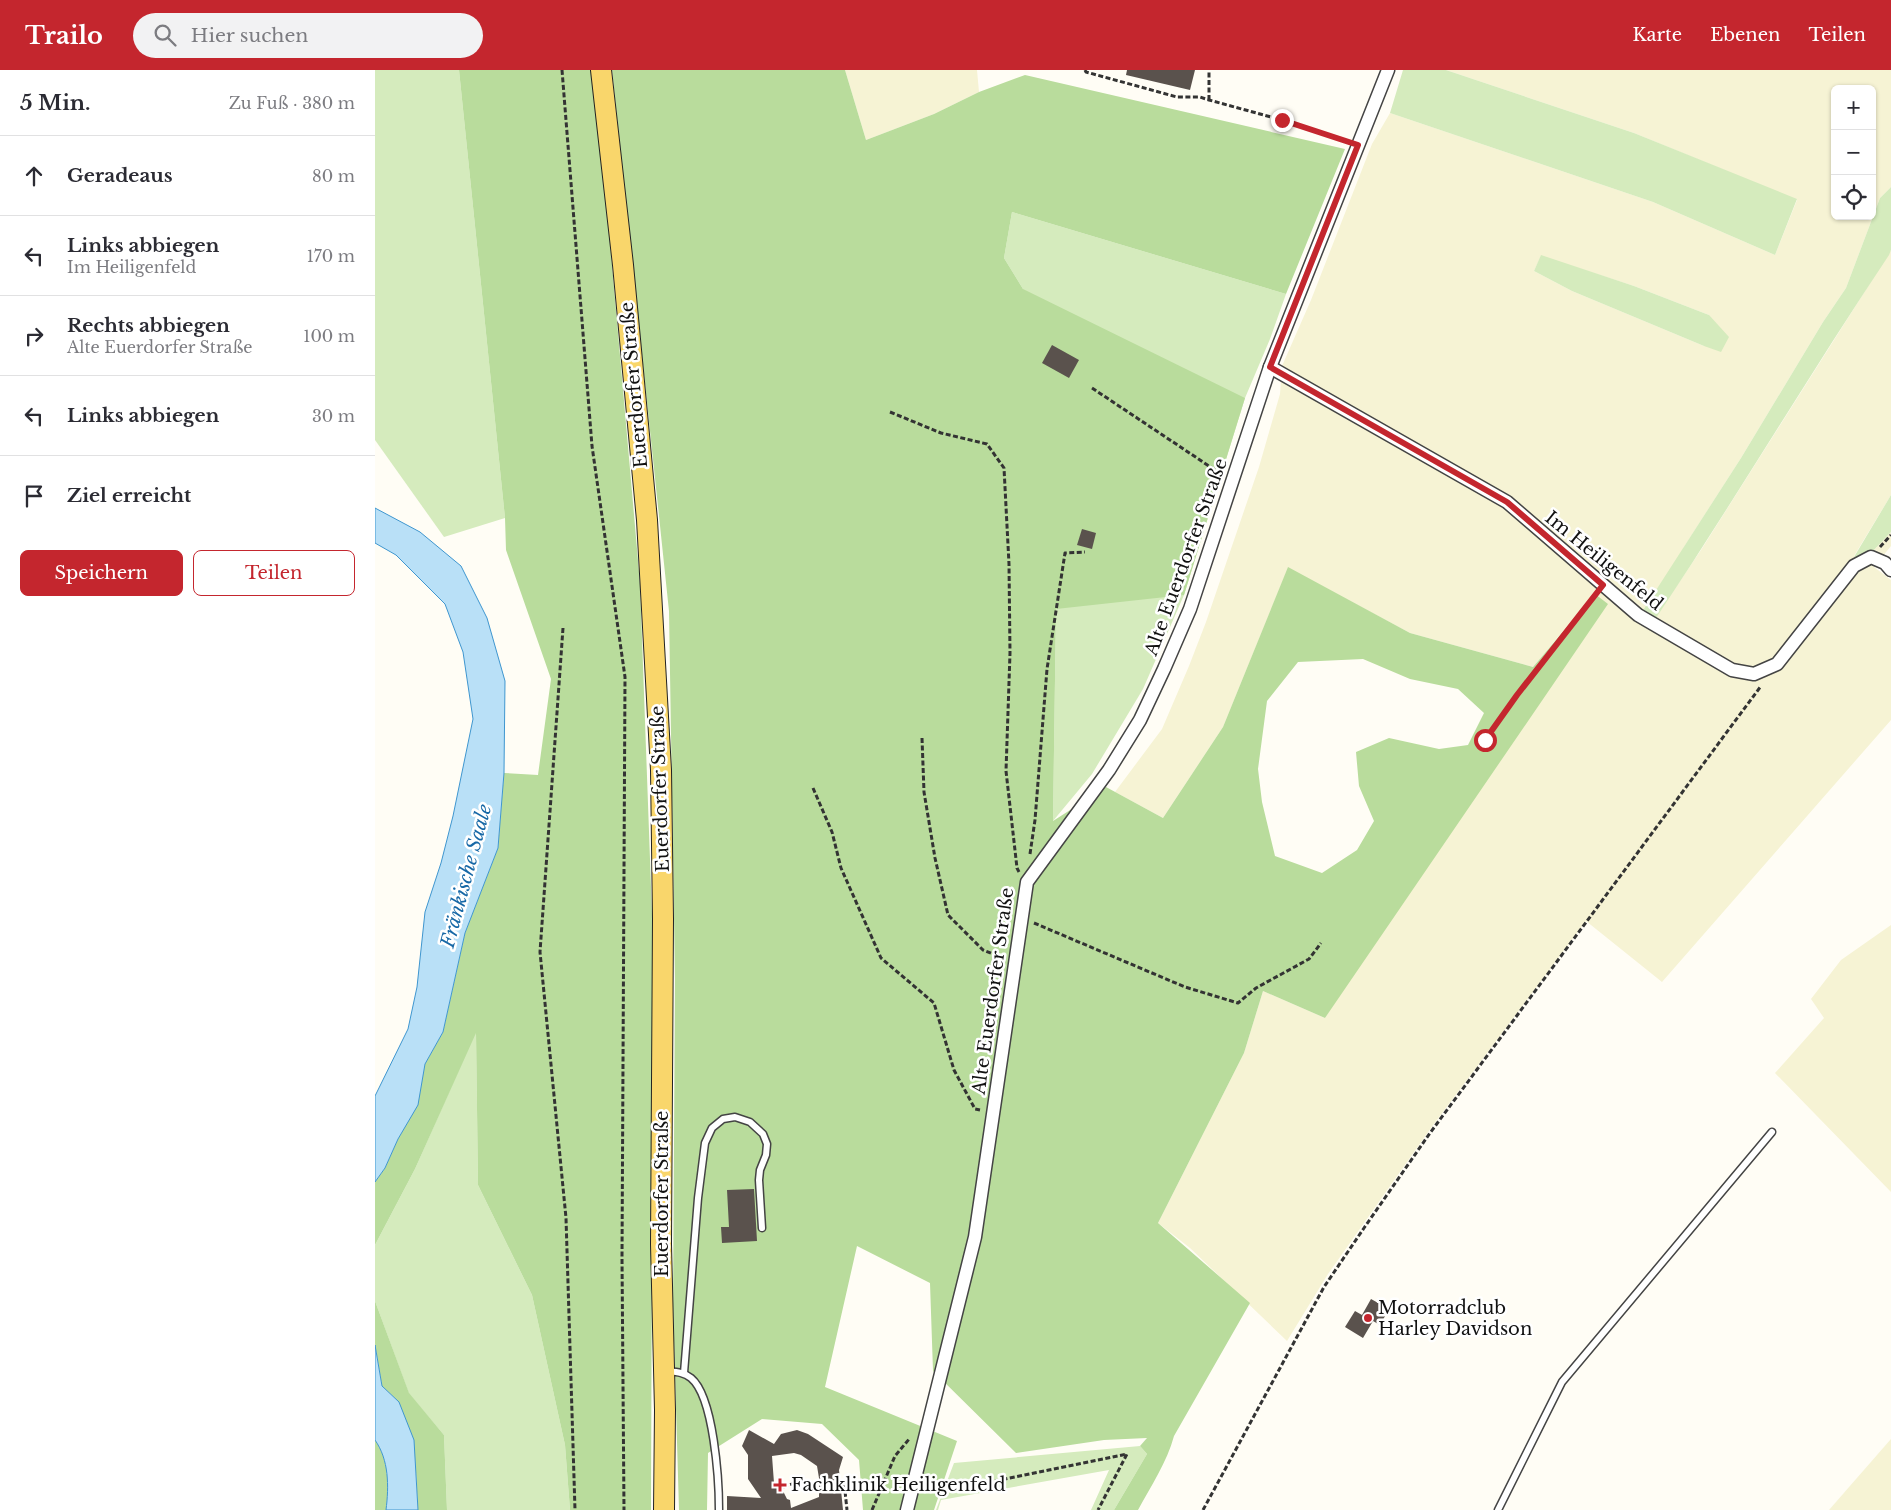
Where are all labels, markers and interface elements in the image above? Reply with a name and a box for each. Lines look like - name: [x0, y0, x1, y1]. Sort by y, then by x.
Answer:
- search box: [133, 13, 483, 58]
- text: Trailo: [25, 21, 103, 50]
- icon: search: [151, 21, 179, 49]
- text: Hier suchen: [191, 24, 308, 47]
- text: Karte: [1632, 24, 1682, 46]
- text: Ebenen: [1710, 24, 1780, 46]
- text: Teilen: [1808, 24, 1866, 46]
- map controls: [1831, 85, 1876, 220]
- button: +: [1831, 85, 1876, 130]
- text: 5 Min.: [20, 90, 90, 116]
- text: Zu Fuß · 380 m: [229, 93, 355, 113]
- route end: [1271, 109, 1294, 132]
- button: −: [1831, 130, 1876, 175]
- icon: ahead: [20, 162, 48, 190]
- text: Geradeaus: [67, 164, 173, 187]
- text: 80 m: [312, 166, 355, 186]
- button: locate: [1831, 175, 1876, 220]
- text: Links abbiegen: [67, 234, 219, 257]
- icon: left: [20, 242, 48, 270]
- text: 170 m: [307, 246, 355, 266]
- text: Im Heiligenfeld: [67, 257, 196, 277]
- street label: Euerdorfer Straße: [616, 301, 652, 469]
- text: Rechts abbiegen: [67, 314, 230, 337]
- icon: right: [20, 322, 48, 350]
- text: 100 m: [303, 326, 355, 346]
- text: Alte Euerdorfer Straße: [67, 337, 253, 357]
- icon: left: [20, 402, 48, 430]
- text: Links abbiegen: [67, 404, 219, 427]
- text: 30 m: [312, 406, 355, 426]
- street label: Alte Euerdorfer Straße: [1140, 455, 1232, 660]
- icon: arrive: [20, 482, 48, 510]
- text: Ziel erreicht: [67, 484, 191, 507]
- street label: Im Heiligenfeld: [1541, 507, 1667, 615]
- button: Speichern: [20, 550, 183, 596]
- button: Teilen: [193, 550, 355, 596]
- street label: Euerdorfer Straße: [646, 705, 674, 873]
- route start: [1474, 729, 1497, 752]
- water label: Fränkische Saale: [436, 801, 496, 951]
- street label: Alte Euerdorfer Straße: [967, 886, 1018, 1097]
- street label: Euerdorfer Straße: [651, 1111, 673, 1277]
- place label: Motorradclub Harley Davidson: [1378, 1297, 1532, 1340]
- marker: Motorradclub Harley Davidson: [1362, 1312, 1374, 1324]
- place label: Fachklinik Heiligenfeld: [791, 1474, 1006, 1496]
- marker: Fachklinik Heiligenfeld: [773, 1478, 787, 1492]

